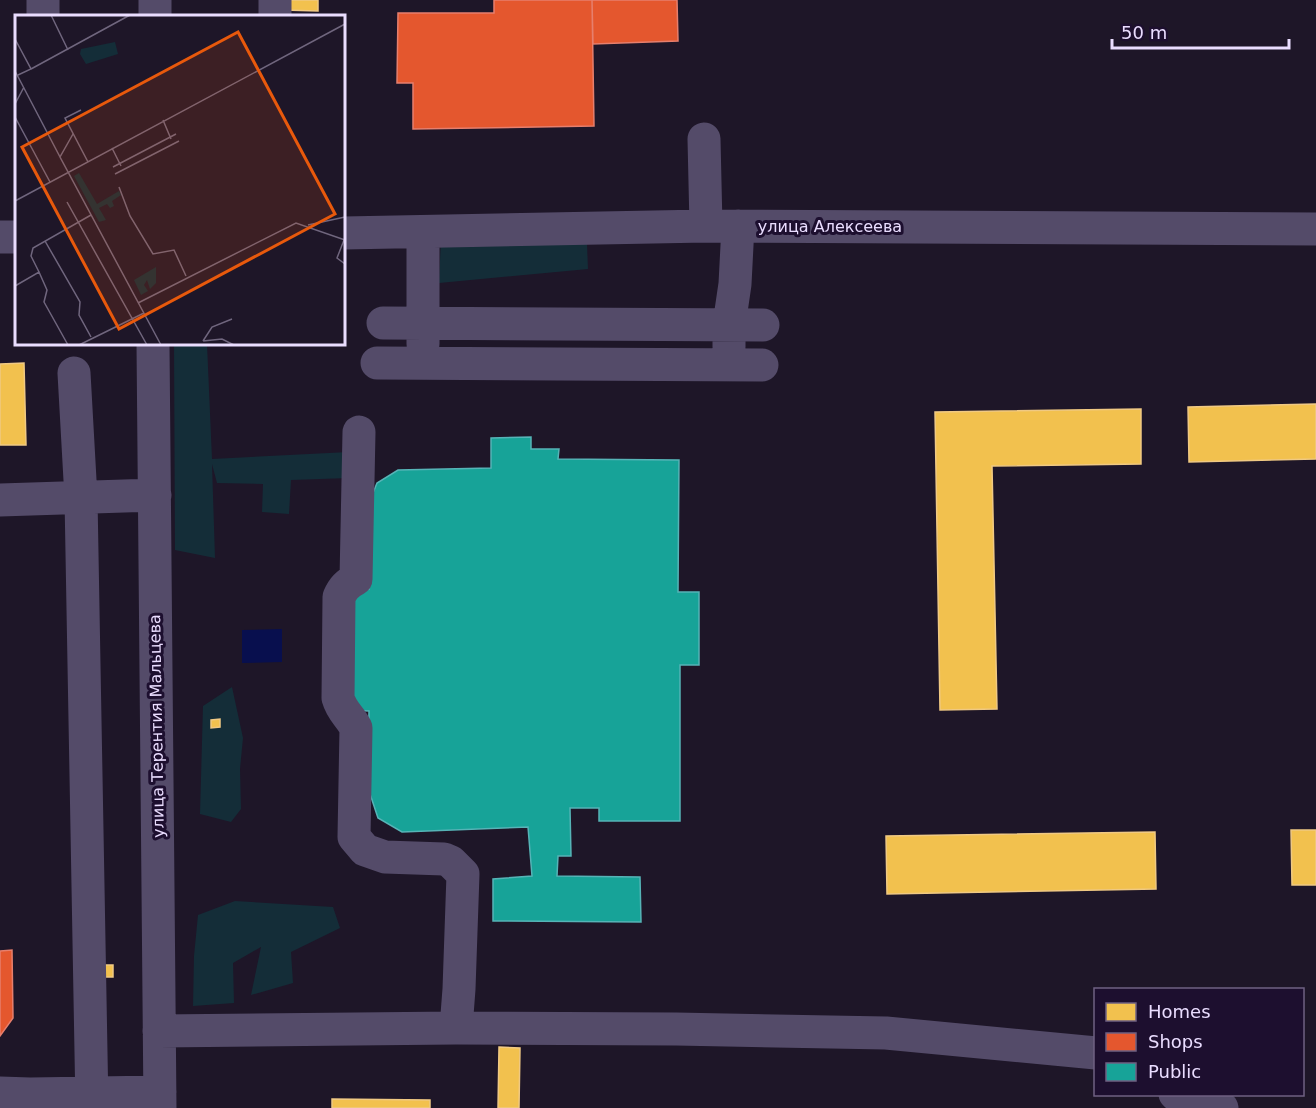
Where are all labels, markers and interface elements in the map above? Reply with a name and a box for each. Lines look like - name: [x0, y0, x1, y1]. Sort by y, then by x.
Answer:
- scale bar: [1112, 12, 1289, 50]
- inset map: [15, 15, 345, 345]
- text: 50 m: [1121, 22, 1167, 43]
- street label: улица Алексеева: [758, 217, 902, 236]
- street label: улица Терентия Мальцева: [145, 614, 168, 838]
- legend: [1094, 988, 1304, 1096]
- text: Homes: [1148, 1001, 1211, 1022]
- text: Shops: [1148, 1031, 1203, 1052]
- text: Public: [1148, 1061, 1201, 1082]

